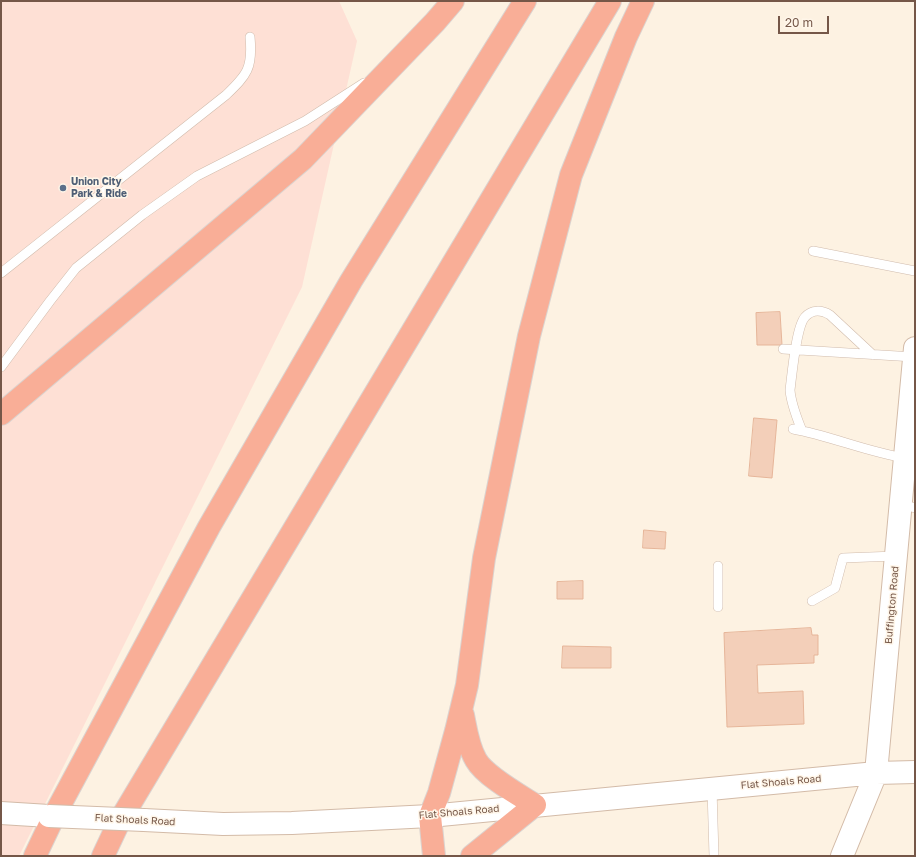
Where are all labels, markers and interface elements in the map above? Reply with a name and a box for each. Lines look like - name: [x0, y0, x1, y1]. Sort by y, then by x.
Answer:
- scale bar: [780, 8, 831, 34]
- text: 20 m: [785, 15, 813, 30]
- place label: Union City Park & Ride: [71, 176, 127, 200]
- marker: Union City Park & Ride: [58, 183, 68, 193]
- street label: Buffington Road: [883, 565, 901, 645]
- street label: Flat Shoals Road: [740, 772, 822, 792]
- street label: Flat Shoals Road: [418, 802, 500, 822]
- street label: Flat Shoals Road: [94, 812, 176, 828]

